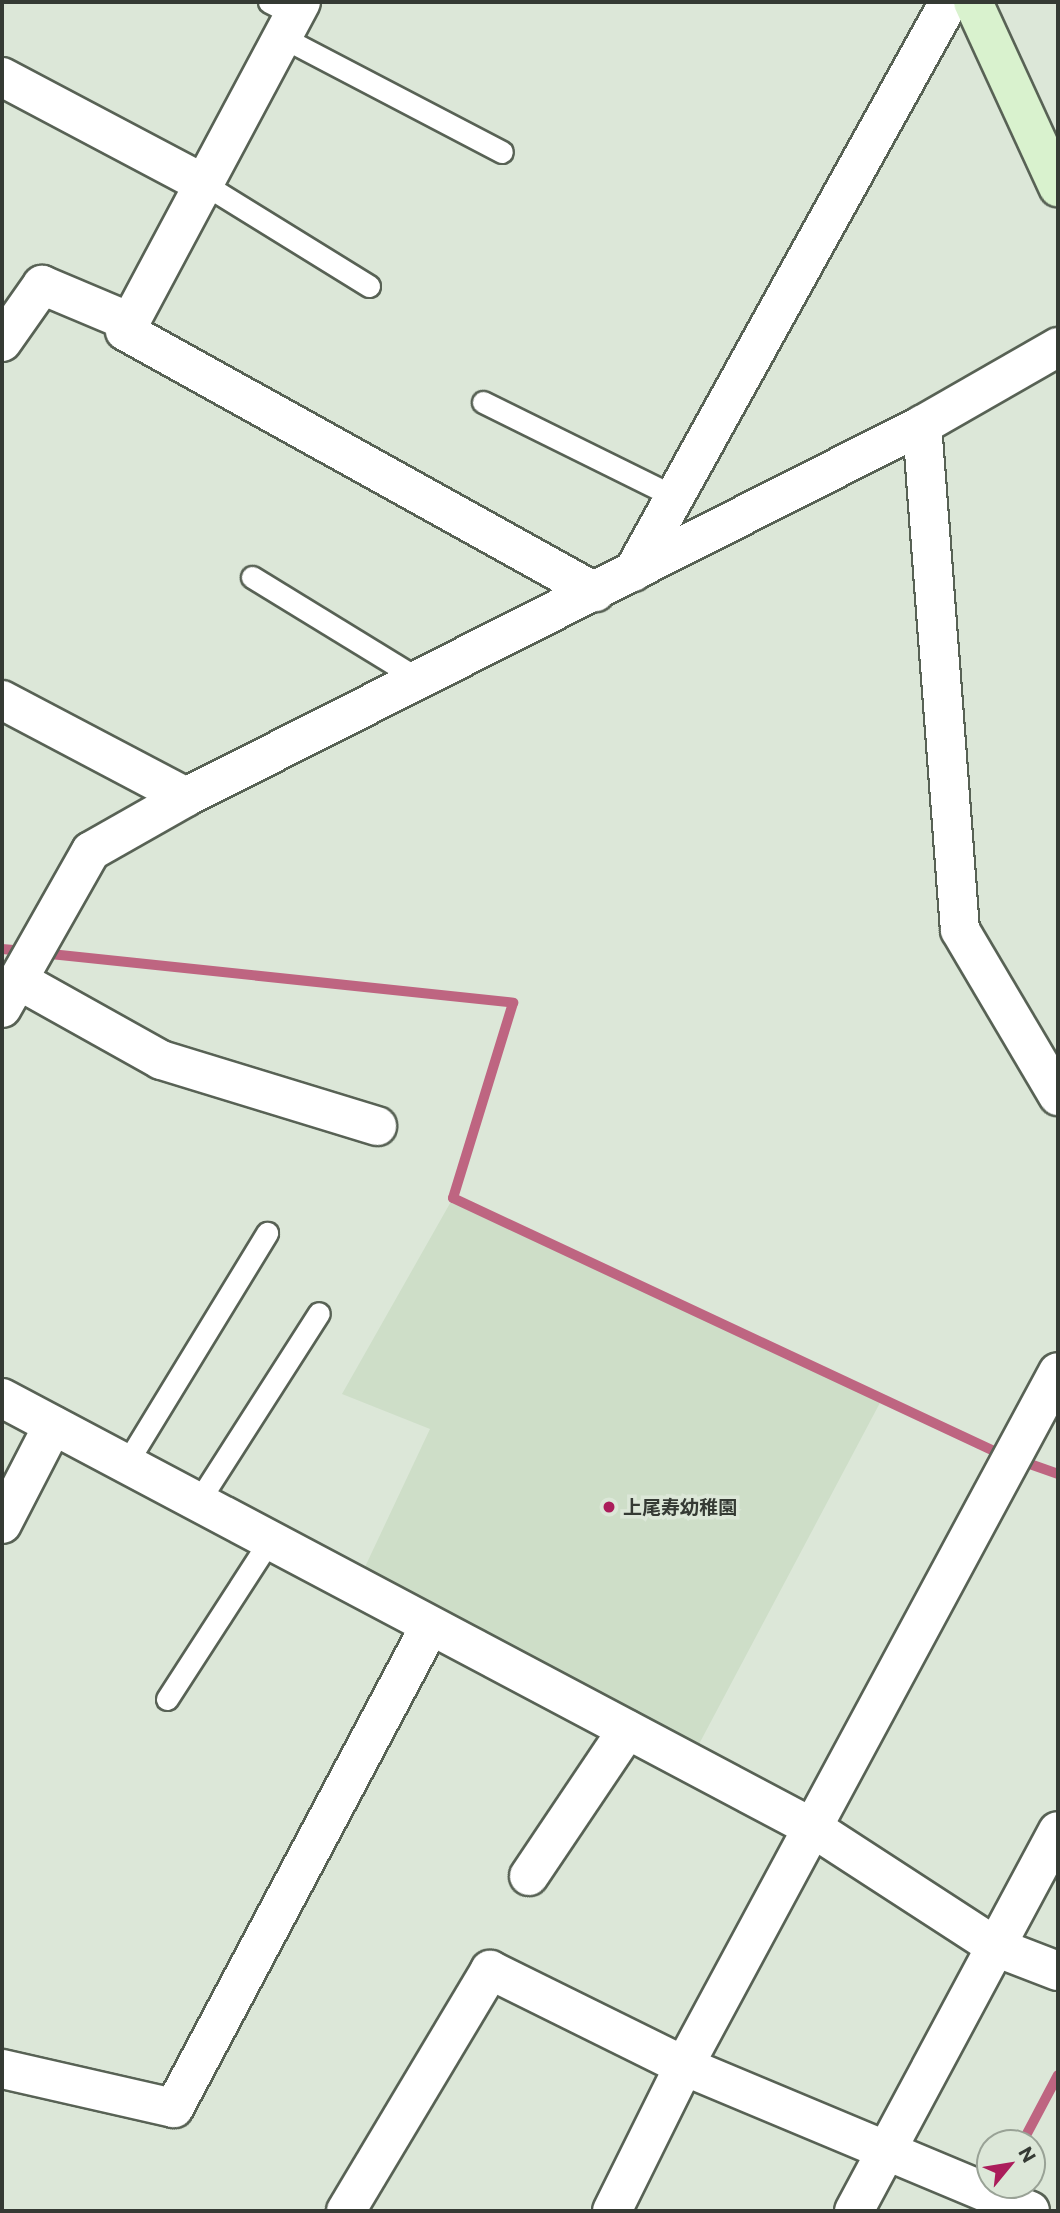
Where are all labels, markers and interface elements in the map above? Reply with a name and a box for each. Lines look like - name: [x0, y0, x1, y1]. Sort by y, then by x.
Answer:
- place label: 上尾寿幼稚園: [623, 1496, 737, 1518]
- marker: 上尾寿幼稚園: [601, 1499, 617, 1515]
- north arrow: [976, 2129, 1046, 2199]
- text: N: [1014, 2142, 1041, 2166]

